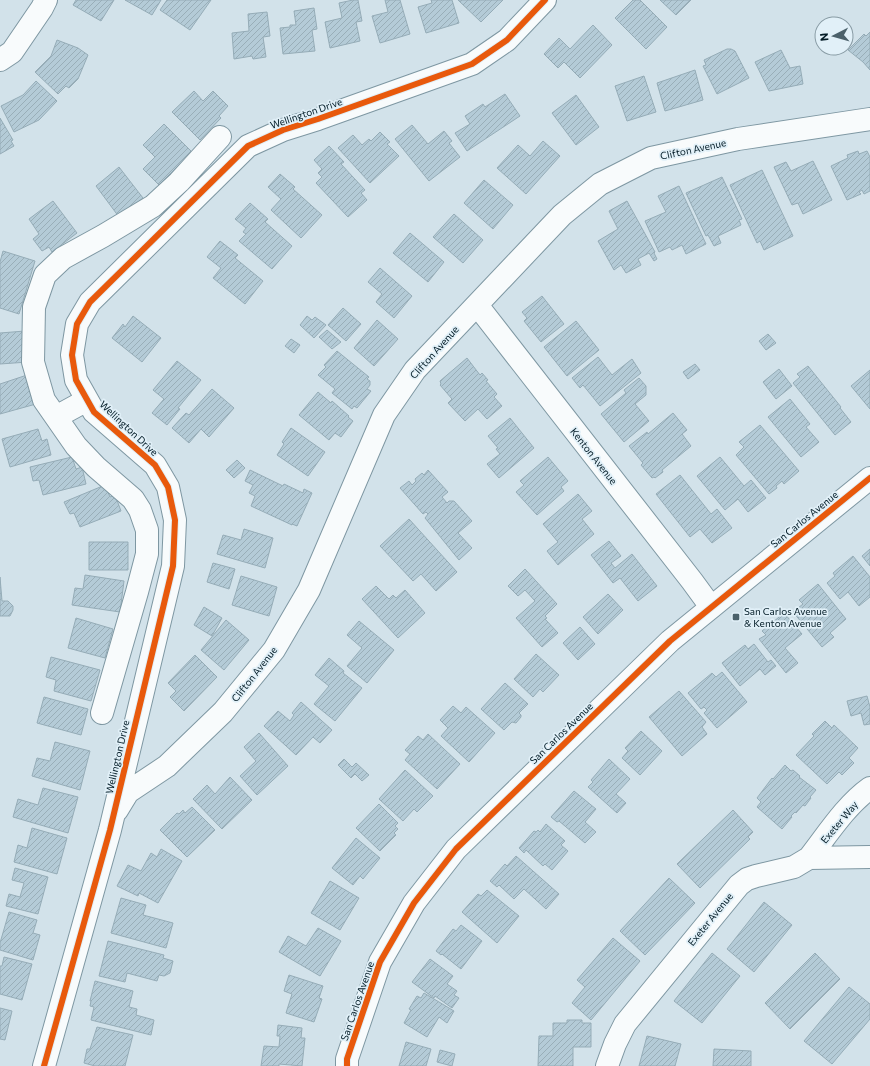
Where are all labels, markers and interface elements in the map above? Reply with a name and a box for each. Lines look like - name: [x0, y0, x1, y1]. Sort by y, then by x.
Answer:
- north arrow: [814, 16, 854, 56]
- text: N: [817, 32, 830, 42]
- street label: Wellington Drive: [268, 95, 344, 131]
- street label: Clifton Avenue: [659, 136, 727, 162]
- street label: Clifton Avenue: [407, 323, 461, 381]
- street label: Wellington Drive: [97, 398, 161, 458]
- street label: Kenton Avenue: [568, 425, 620, 487]
- street label: San Carlos Avenue: [768, 488, 840, 550]
- place label: San Carlos Avenue & Kenton Avenue: [744, 605, 827, 629]
- marker: San Carlos Avenue & Kenton Avenue: [731, 612, 741, 622]
- street label: Clifton Avenue: [229, 644, 279, 704]
- street label: San Carlos Avenue: [527, 700, 595, 766]
- street label: Wellington Drive: [103, 719, 131, 795]
- street label: Exeter Way: [818, 798, 860, 846]
- street label: Exeter Avenue: [685, 890, 735, 948]
- street label: San Carlos Avenue: [338, 960, 376, 1042]

